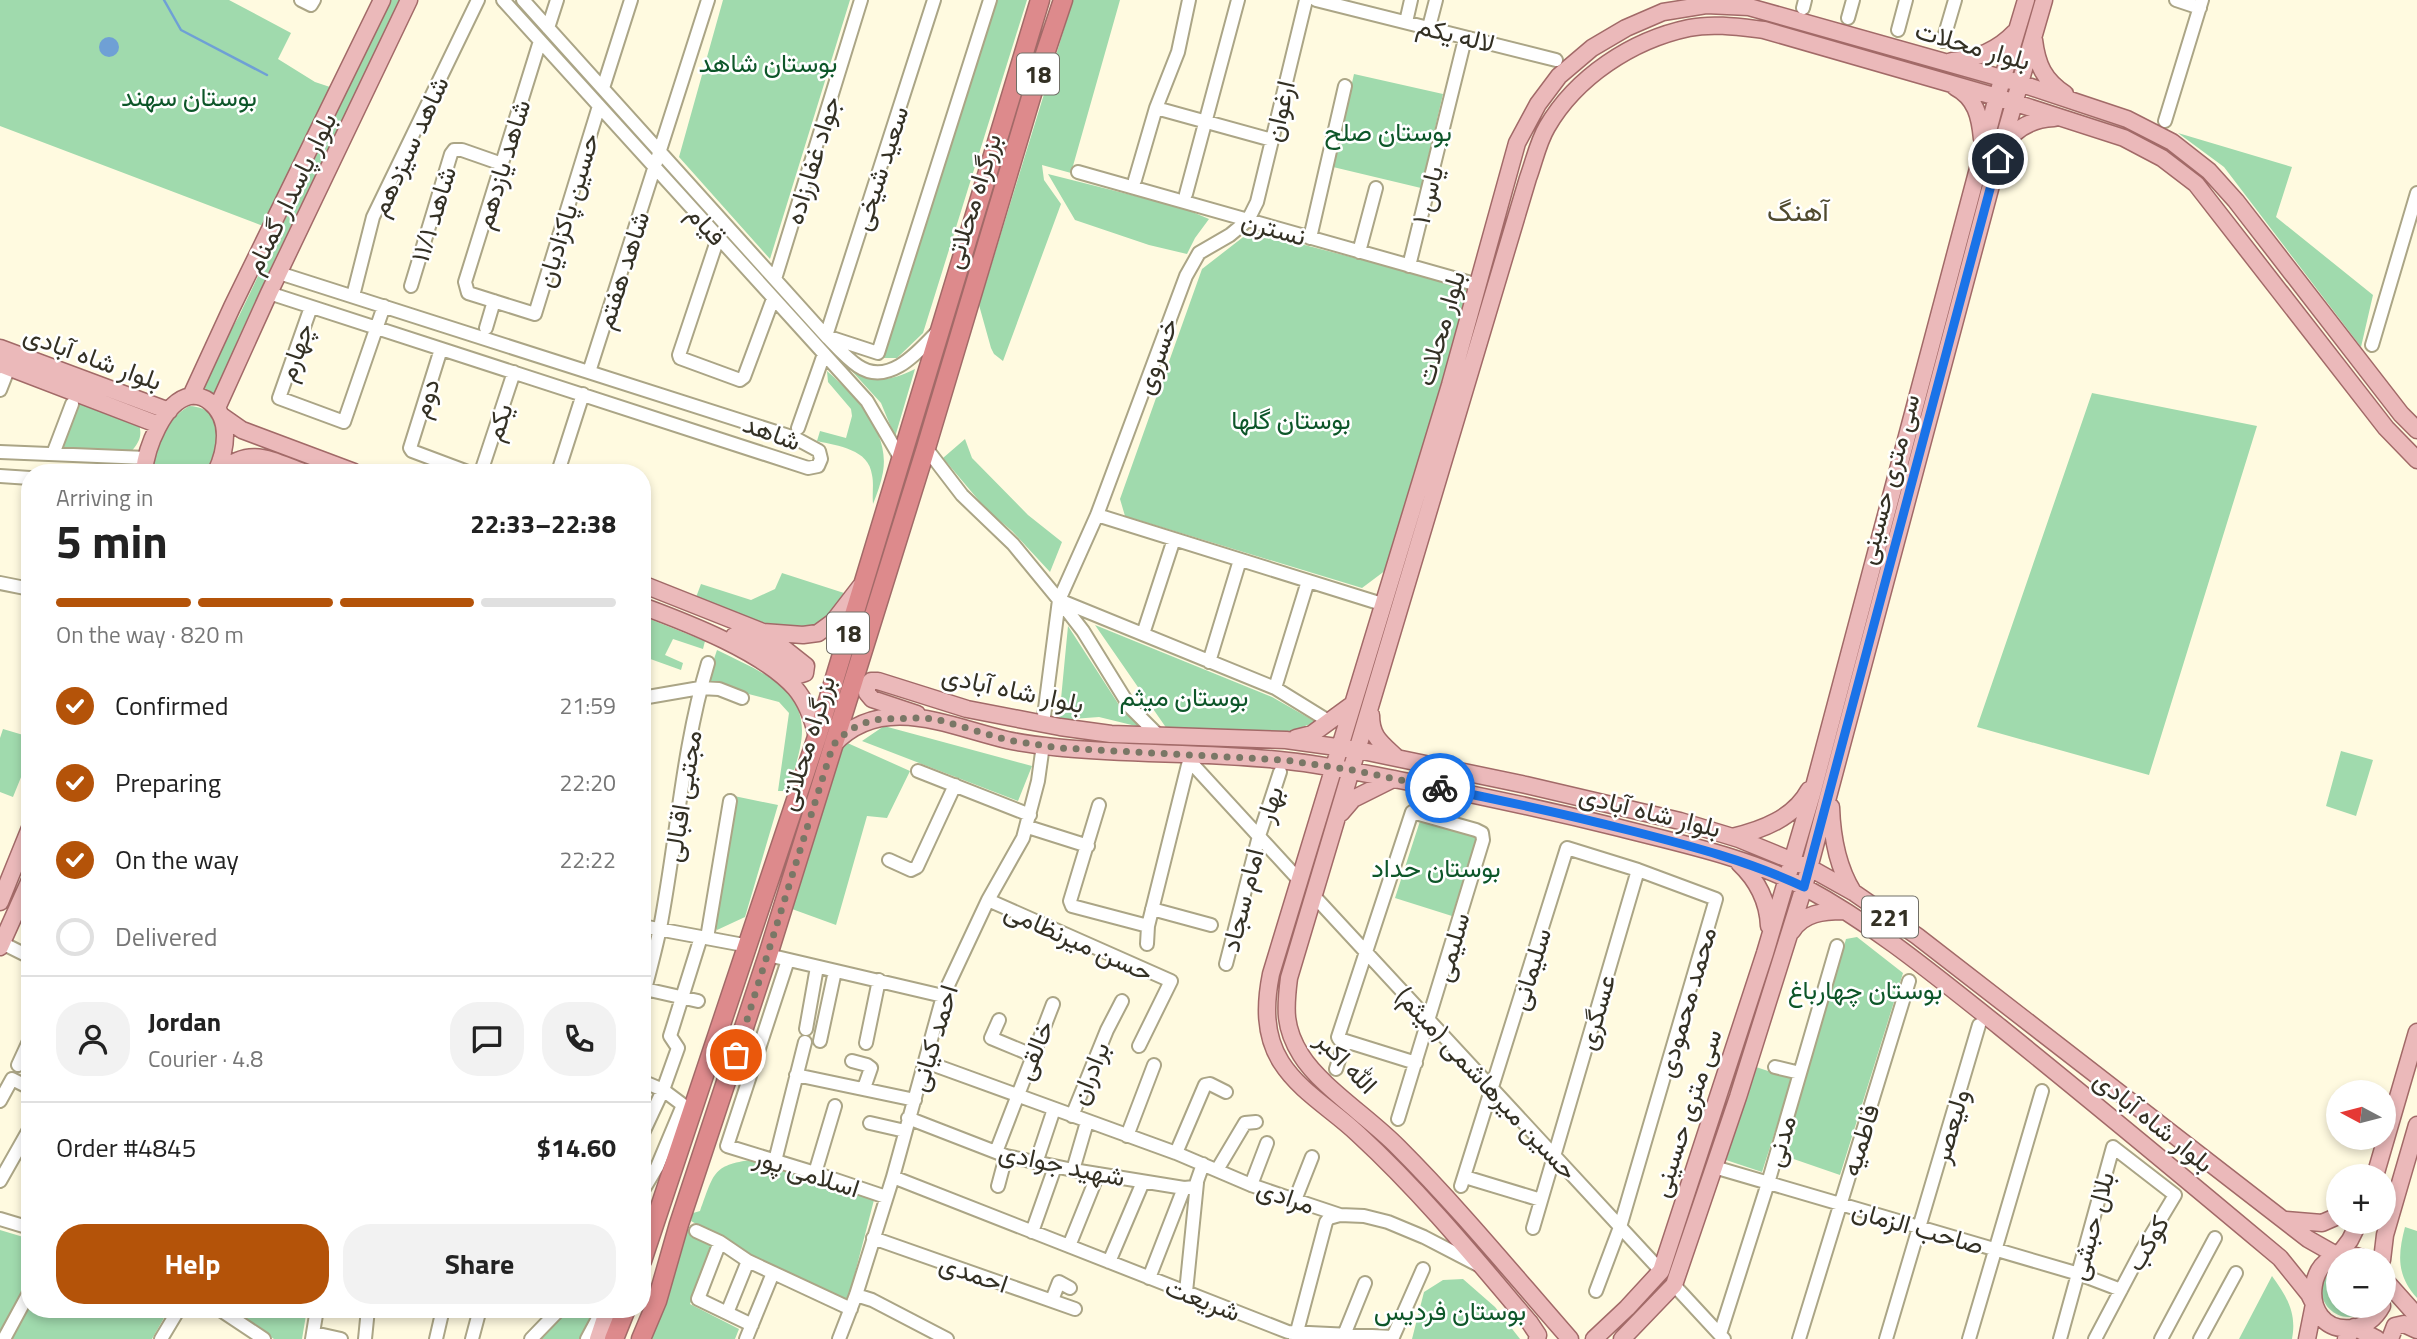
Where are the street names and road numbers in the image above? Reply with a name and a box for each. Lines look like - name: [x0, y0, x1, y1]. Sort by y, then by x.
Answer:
- street label: لاله یکم: [1413, 5, 1499, 63]
- street label: بلوار محلات: [1911, 10, 2035, 80]
- road number: 18: [1017, 54, 1059, 94]
- street label: شاهد سیزدهم: [359, 69, 459, 223]
- street label: ارغوان: [1253, 77, 1305, 145]
- street label: جواد غفارزاده: [774, 91, 850, 229]
- street label: شاهد یازدهم: [464, 94, 540, 234]
- street label: سعید شیخی: [842, 101, 918, 235]
- street label: بلوار پاسدار گمنام: [234, 106, 346, 280]
- street label: حسین پاکزادیان: [525, 128, 609, 292]
- street label: بزرگراه محلاتی: [933, 129, 1011, 273]
- street label: شاهد ۱۱/۱: [400, 161, 466, 267]
- street label: یاس ۱: [1401, 162, 1453, 228]
- street label: قیام: [678, 196, 736, 254]
- street label: نسترن: [1237, 200, 1311, 256]
- street label: شاهد هفتم: [585, 206, 659, 334]
- street label: بلوار محلات: [1405, 266, 1475, 390]
- street label: خسروی: [1124, 312, 1188, 400]
- street label: بلوار شاه آبادی: [18, 314, 168, 400]
- street label: چهارم: [267, 318, 323, 386]
- street label: دوم: [400, 373, 450, 423]
- street label: سی متری حسینی: [1847, 390, 1929, 568]
- street label: یکم: [474, 398, 522, 446]
- street label: شاهد: [738, 404, 806, 460]
- road number: 18: [827, 612, 869, 654]
- street label: بلوار شاه آبادی: [938, 655, 1088, 723]
- street label: بزرگراه محلاتی: [767, 671, 845, 815]
- street label: مجتبی اقبالی: [652, 727, 712, 865]
- street label: بلوار شاه آبادی: [1575, 775, 1725, 847]
- street label: بهار: [1245, 781, 1293, 828]
- street label: امام سجاد: [1210, 844, 1274, 956]
- street label: حسن میرنظامی: [998, 891, 1160, 991]
- road number: 221: [1862, 897, 1918, 937]
- street label: سلیمی: [1423, 908, 1479, 986]
- street label: محمد محمودی: [1646, 922, 1726, 1082]
- street label: سلیمانی: [1499, 923, 1561, 1015]
- street label: عسگری: [1567, 970, 1625, 1054]
- street label: حسین میرهاشمی (میثم): [1387, 977, 1587, 1189]
- street label: احمد کیانی: [898, 980, 968, 1096]
- street label: خالقی: [1004, 1014, 1064, 1086]
- street label: الله اکبر: [1306, 1021, 1387, 1103]
- street label: سی متری حسینی: [1640, 1024, 1732, 1202]
- street label: برادران: [1059, 1035, 1119, 1111]
- street label: بلوار شاه آبادی: [2086, 1060, 2222, 1182]
- street label: ولیعصر: [1921, 1084, 1979, 1169]
- street label: فاطمیه: [1831, 1099, 1889, 1181]
- street label: مدنی: [1754, 1111, 1806, 1171]
- street label: شهید جوادی: [995, 1132, 1129, 1196]
- street label: اسلامی پور: [748, 1136, 865, 1207]
- street label: بلال حبشی: [2058, 1167, 2124, 1285]
- street label: مرادی: [1252, 1168, 1320, 1224]
- street label: صاحب الزمان: [1847, 1190, 1989, 1264]
- street label: کوکب: [2115, 1208, 2179, 1278]
- street label: احمدی: [934, 1243, 1014, 1303]
- street label: شریعت: [1160, 1267, 1246, 1331]

